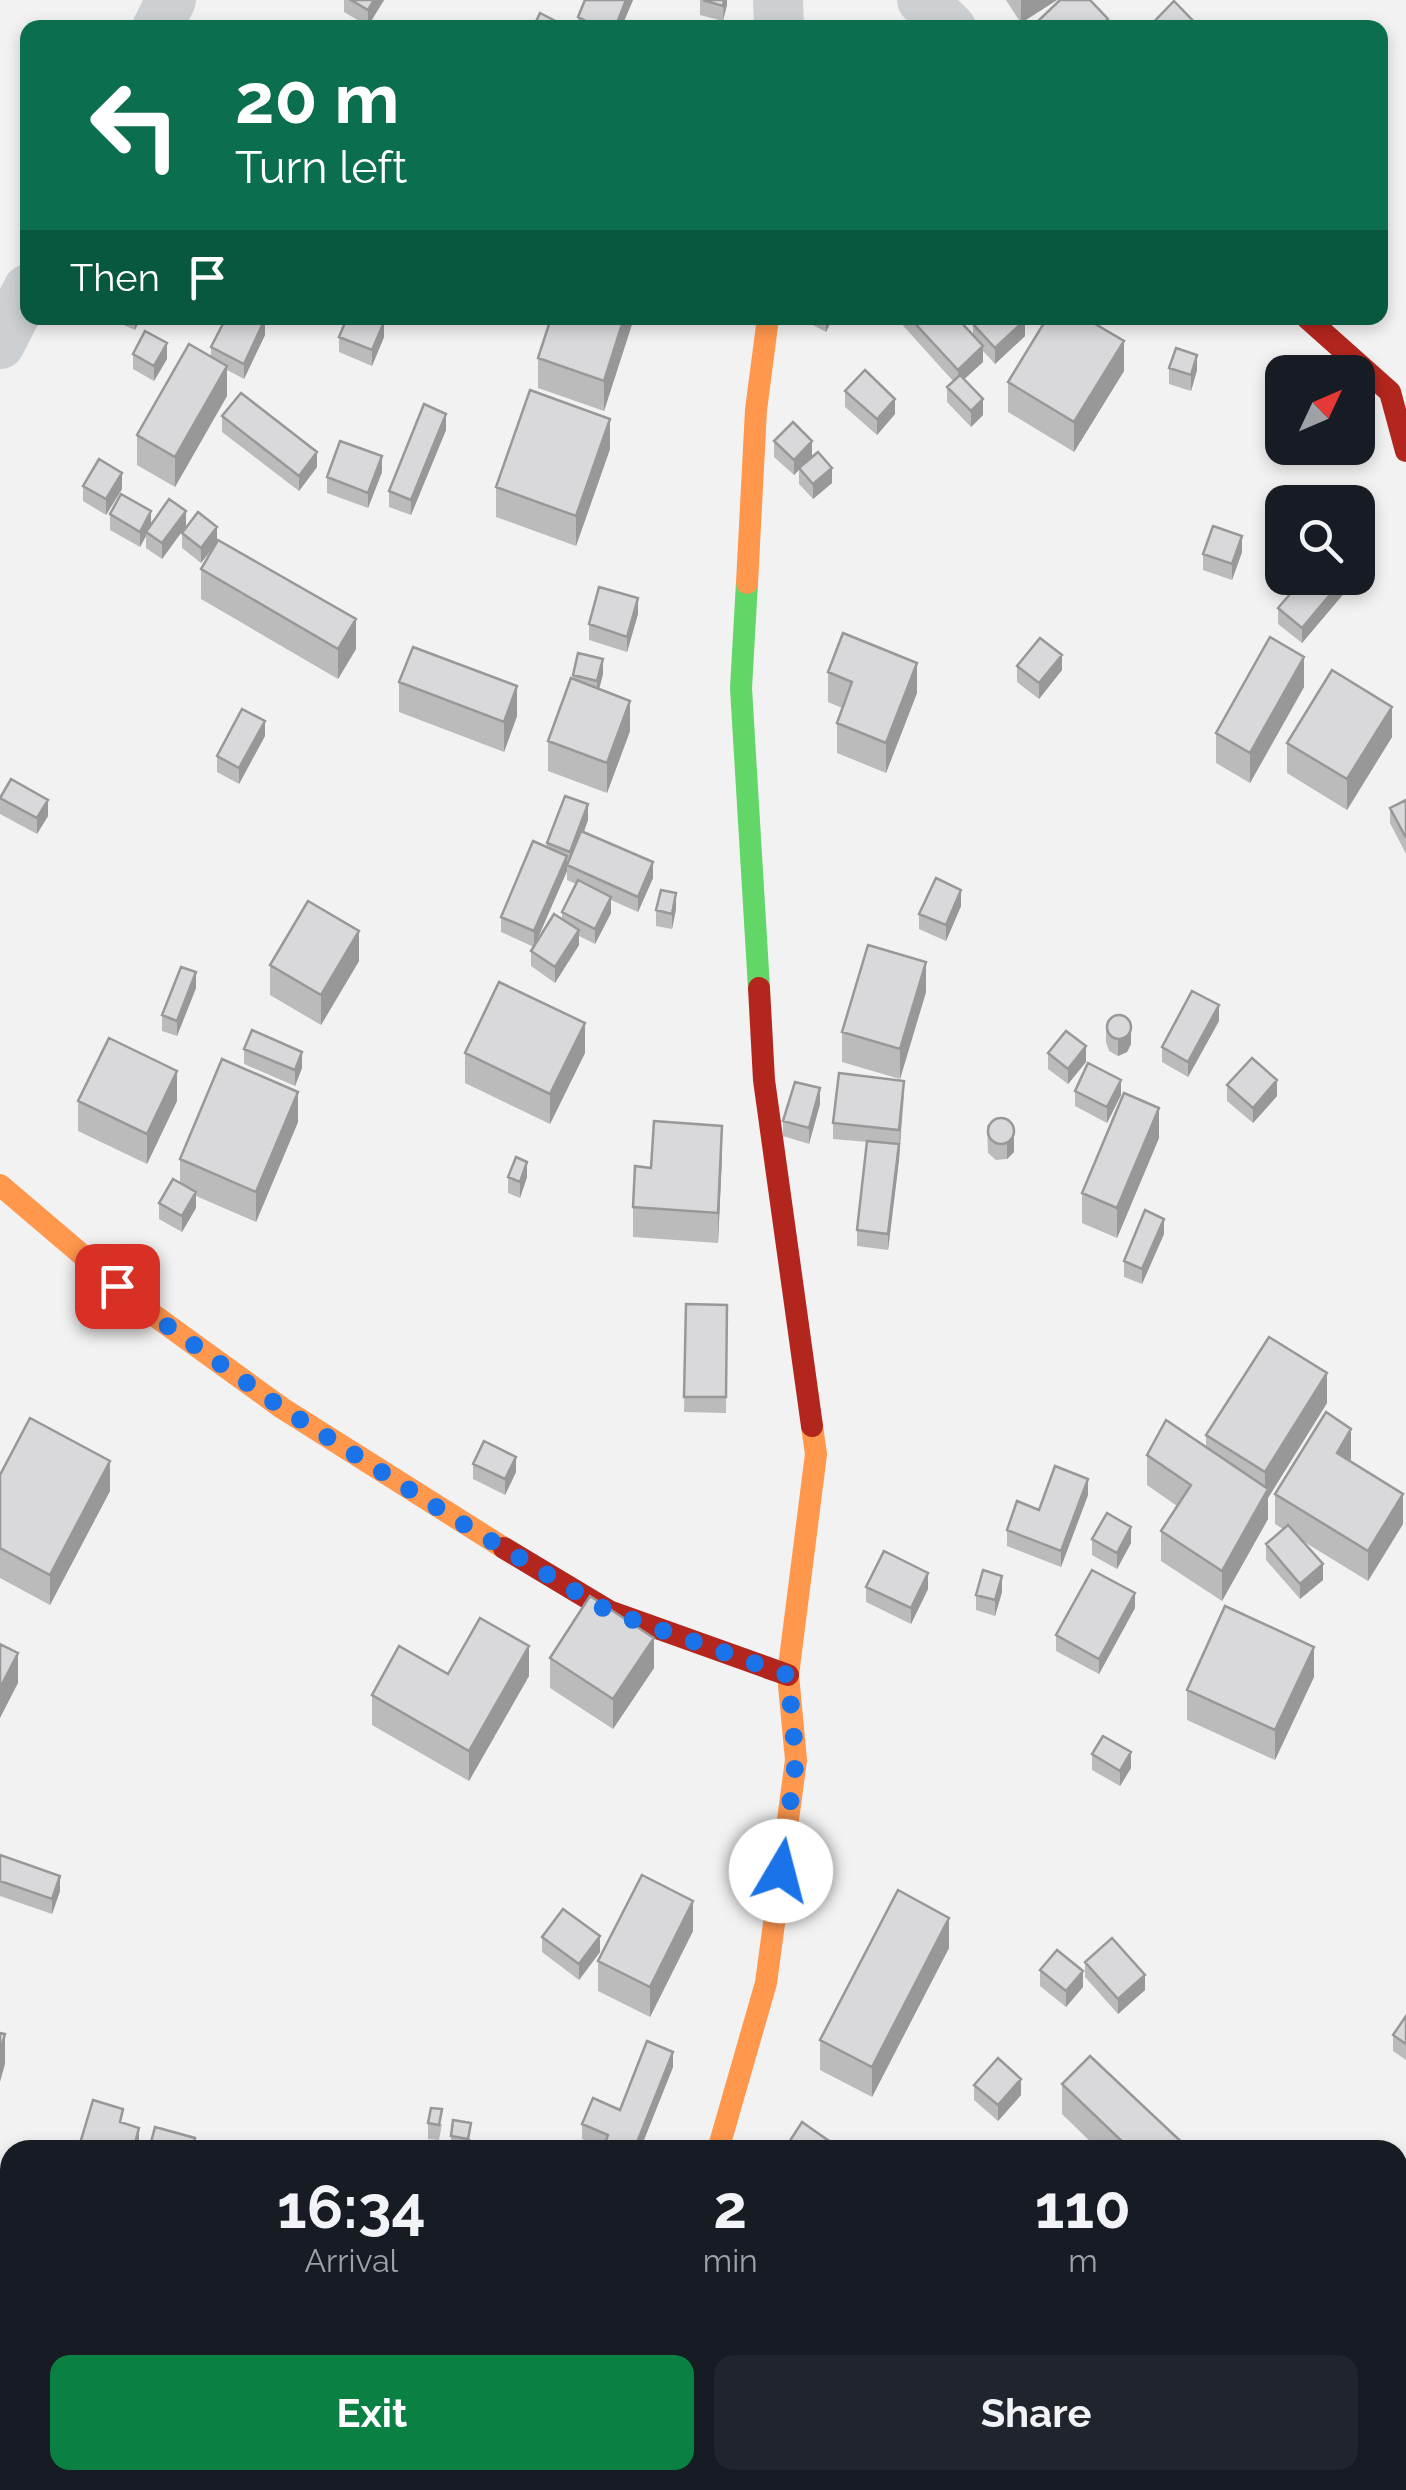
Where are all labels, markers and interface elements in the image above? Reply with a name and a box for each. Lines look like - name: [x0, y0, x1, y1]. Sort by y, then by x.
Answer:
- text: 20 m: [235, 57, 399, 139]
- icon: left: [70, 60, 200, 190]
- text: Turn left: [235, 141, 407, 194]
- icon: arrive: [180, 250, 235, 305]
- text: Then: [70, 255, 160, 300]
- north arrow: [1265, 355, 1375, 465]
- map controls: [1265, 355, 1375, 595]
- button: search: [1265, 485, 1375, 595]
- pin: [75, 1244, 160, 1329]
- icon: arrive: [90, 1259, 145, 1314]
- position arrow: [729, 1819, 833, 1923]
- text: 16:34: [277, 2172, 426, 2242]
- text: 2: [713, 2172, 747, 2242]
- text: 110: [1035, 2172, 1131, 2242]
- text: Arrival: [304, 2242, 398, 2279]
- text: min: [703, 2242, 758, 2279]
- text: m: [1068, 2242, 1098, 2279]
- button: Exit: [50, 2355, 694, 2470]
- button: Share: [714, 2355, 1358, 2470]

